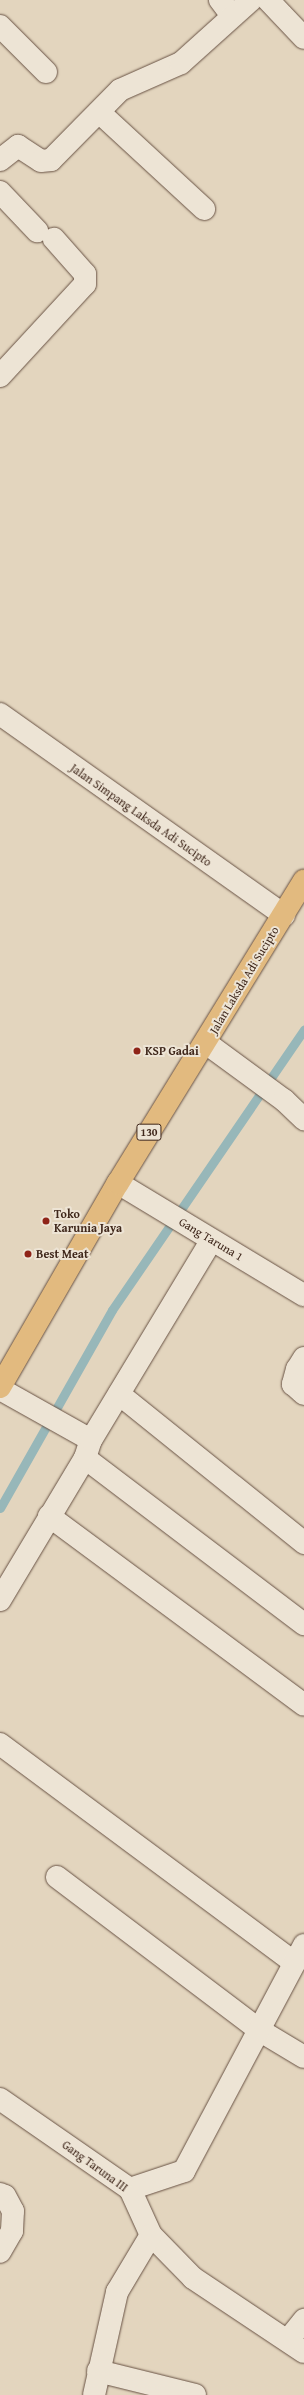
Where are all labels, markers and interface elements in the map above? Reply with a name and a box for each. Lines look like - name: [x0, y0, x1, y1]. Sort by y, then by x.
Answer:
- street label: Jalan Simpang Laksda Adi Sucipto: [68, 761, 214, 869]
- street label: Jalan Laksda Adi Sucipto: [206, 924, 282, 1036]
- place label: KSP Gadai: [145, 1044, 199, 1058]
- marker: KSP Gadai: [132, 1046, 142, 1056]
- road number: 130: [136, 1123, 162, 1141]
- place label: Toko Karunia Jaya: [54, 1207, 122, 1235]
- street label: Gang Taruna 1: [176, 1214, 246, 1264]
- marker: Toko Karunia Jaya: [41, 1216, 51, 1226]
- place label: Best Meat: [36, 1247, 89, 1261]
- marker: Best Meat: [23, 1249, 33, 1259]
- street label: Gang Taruna III: [59, 2137, 131, 2195]

